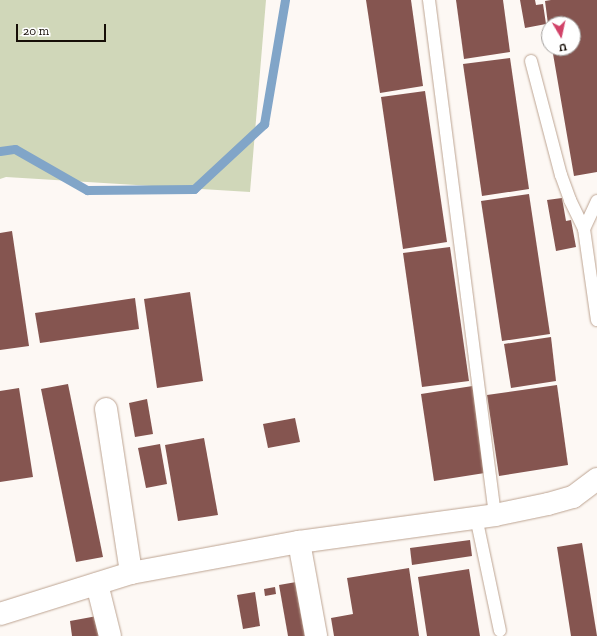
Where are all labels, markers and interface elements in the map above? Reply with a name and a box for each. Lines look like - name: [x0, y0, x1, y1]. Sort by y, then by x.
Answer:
- scale bar: [18, 16, 108, 42]
- north arrow: [541, 16, 581, 56]
- text: 20 m: [23, 24, 49, 38]
- text: U: [558, 40, 568, 54]

